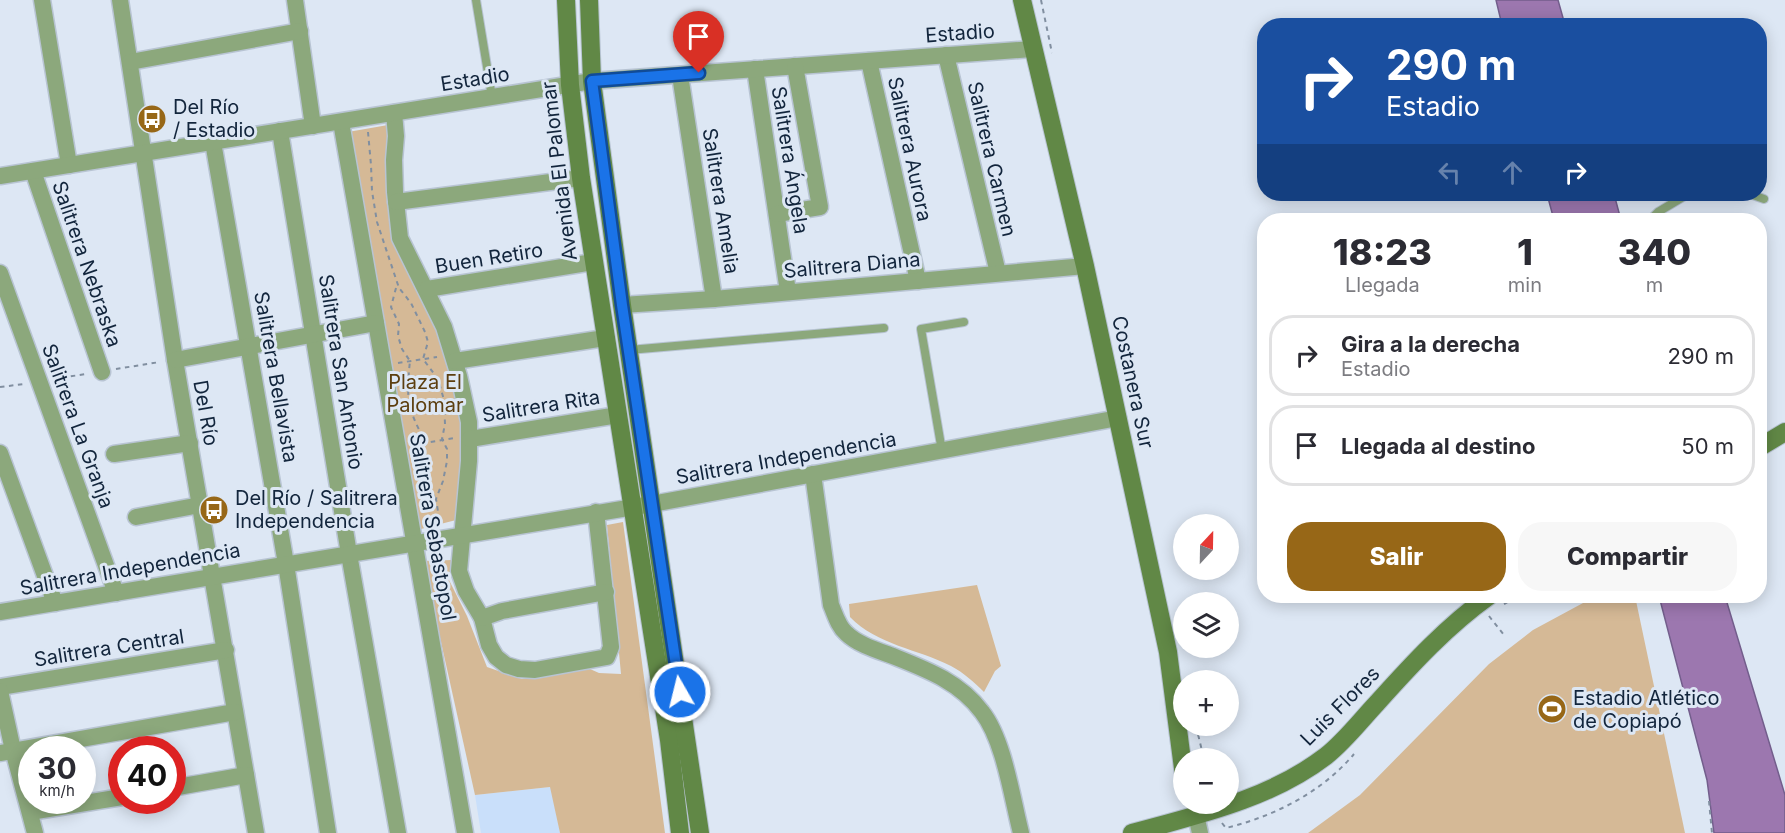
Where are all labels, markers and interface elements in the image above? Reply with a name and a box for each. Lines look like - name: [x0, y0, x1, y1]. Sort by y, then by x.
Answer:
- pin: [673, 11, 724, 73]
- street label: Estadio: [924, 19, 996, 47]
- icon: arrive: [682, 20, 715, 53]
- text: 290 m: [1386, 39, 1516, 90]
- icon: right: [1287, 42, 1365, 120]
- street label: Estadio: [439, 62, 511, 96]
- street label: Salitrera Aurora: [883, 75, 937, 223]
- street label: Salitrera Carmen: [963, 79, 1021, 239]
- street label: Avenida El Palomar: [536, 80, 582, 262]
- street label: Salitrera Ángela: [766, 84, 815, 236]
- text: Estadio: [1386, 90, 1480, 123]
- place label: Del Río / Estadio: [173, 95, 255, 142]
- bus stop icon: Del Río / Estadio: [136, 103, 168, 135]
- street label: Salitrera Amelia: [698, 126, 744, 276]
- icon: left: [1433, 156, 1466, 189]
- icon: ahead: [1496, 156, 1529, 189]
- icon: right: [1559, 156, 1592, 189]
- street label: Salitrera Nebraska: [47, 178, 127, 350]
- text: 18:23: [1333, 230, 1432, 274]
- text: 1: [1517, 230, 1533, 274]
- text: 340: [1618, 230, 1691, 274]
- street label: Buen Retiro: [433, 238, 545, 278]
- street label: Salitrera Diana: [783, 247, 921, 283]
- street label: Salitrera San Antonio: [314, 273, 368, 471]
- text: Llegada: [1345, 273, 1420, 297]
- text: min: [1508, 273, 1542, 297]
- text: m: [1646, 273, 1663, 297]
- street label: Salitrera Bellavista: [249, 290, 303, 464]
- street label: Costanera Sur: [1107, 313, 1159, 451]
- text: Gira a la derecha: [1341, 331, 1520, 357]
- icon: right: [1290, 339, 1323, 372]
- street label: Salitrera La Granja: [37, 340, 119, 512]
- text: 290 m: [1668, 343, 1734, 369]
- text: Estadio: [1341, 357, 1411, 381]
- park label: Plaza El Palomar: [386, 370, 464, 417]
- street label: Del Río: [188, 378, 224, 448]
- street label: Salitrera Rita: [480, 385, 602, 427]
- street label: Salitrera Independencia: [674, 427, 898, 489]
- icon: arrive: [1290, 429, 1323, 462]
- street label: Salitrera Sebastopol: [405, 432, 461, 622]
- text: Llegada al destino: [1341, 433, 1535, 459]
- text: 50 m: [1681, 433, 1734, 459]
- place label: Del Río / Salitrera Independencia: [235, 486, 398, 533]
- bus stop icon: Del Río / Salitrera Independencia: [198, 494, 230, 526]
- north arrow: [1173, 514, 1239, 580]
- map controls: [1173, 514, 1239, 814]
- button: Salir: [1287, 522, 1506, 591]
- button: Compartir: [1518, 522, 1737, 591]
- street label: Salitrera Independencia: [18, 538, 242, 600]
- button: layers: [1173, 592, 1239, 658]
- street label: Salitrera Central: [32, 624, 186, 672]
- position arrow: [648, 660, 712, 724]
- street label: Luis Flores: [1295, 661, 1385, 751]
- button: +: [1173, 670, 1239, 736]
- place label: Estadio Atlético de Copiapó: [1573, 686, 1719, 733]
- sports icon: Estadio Atlético de Copiapó: [1536, 693, 1568, 725]
- speed limit sign: 40: [108, 736, 186, 814]
- button: −: [1173, 748, 1239, 814]
- text: 30: [37, 750, 77, 786]
- text: km/h: [39, 781, 75, 800]

